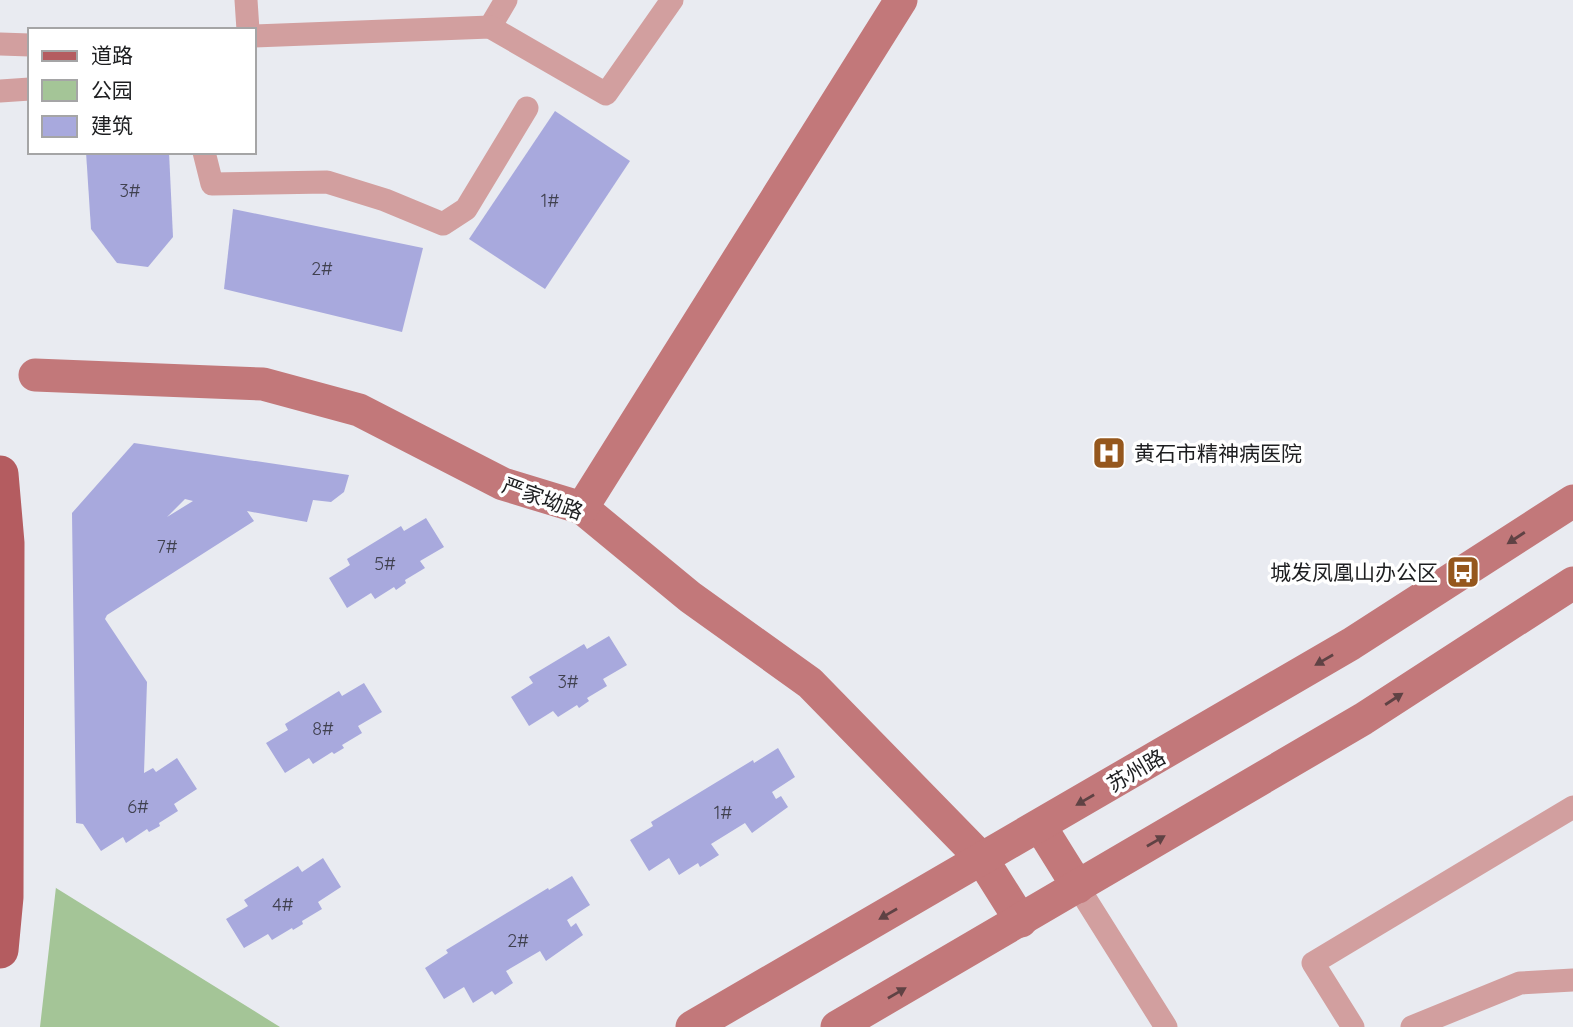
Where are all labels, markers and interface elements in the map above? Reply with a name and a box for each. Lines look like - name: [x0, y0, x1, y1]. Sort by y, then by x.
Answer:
- legend: [28, 28, 256, 154]
- text: 道路: [91, 42, 133, 68]
- text: 公园: [91, 77, 133, 103]
- text: 建筑: [91, 112, 133, 138]
- house number: 3#: [119, 179, 141, 202]
- house number: 1#: [541, 189, 559, 212]
- house number: 2#: [311, 257, 333, 280]
- hospital icon: 黄石市精神病医院: [1090, 434, 1128, 472]
- place label: 黄石市精神病医院: [1134, 440, 1302, 466]
- street label: 严家坳路: [499, 471, 587, 525]
- one-way arrow: [1506, 531, 1525, 544]
- house number: 7#: [156, 535, 178, 558]
- house number: 5#: [374, 552, 396, 575]
- bus stop icon: 城发凤凰山办公区: [1444, 553, 1482, 591]
- place label: 城发凤凰山办公区: [1270, 559, 1438, 585]
- one-way arrow: [1314, 654, 1333, 666]
- house number: 3#: [557, 670, 579, 693]
- one-way arrow: [1384, 693, 1404, 706]
- house number: 8#: [312, 717, 334, 740]
- street label: 苏州路: [1102, 743, 1170, 797]
- one-way arrow: [1075, 793, 1095, 805]
- house number: 6#: [127, 795, 149, 818]
- house number: 1#: [714, 801, 732, 824]
- one-way arrow: [1147, 835, 1166, 847]
- house number: 4#: [272, 893, 294, 916]
- one-way arrow: [879, 907, 898, 920]
- house number: 2#: [507, 929, 529, 952]
- one-way arrow: [887, 987, 906, 999]

